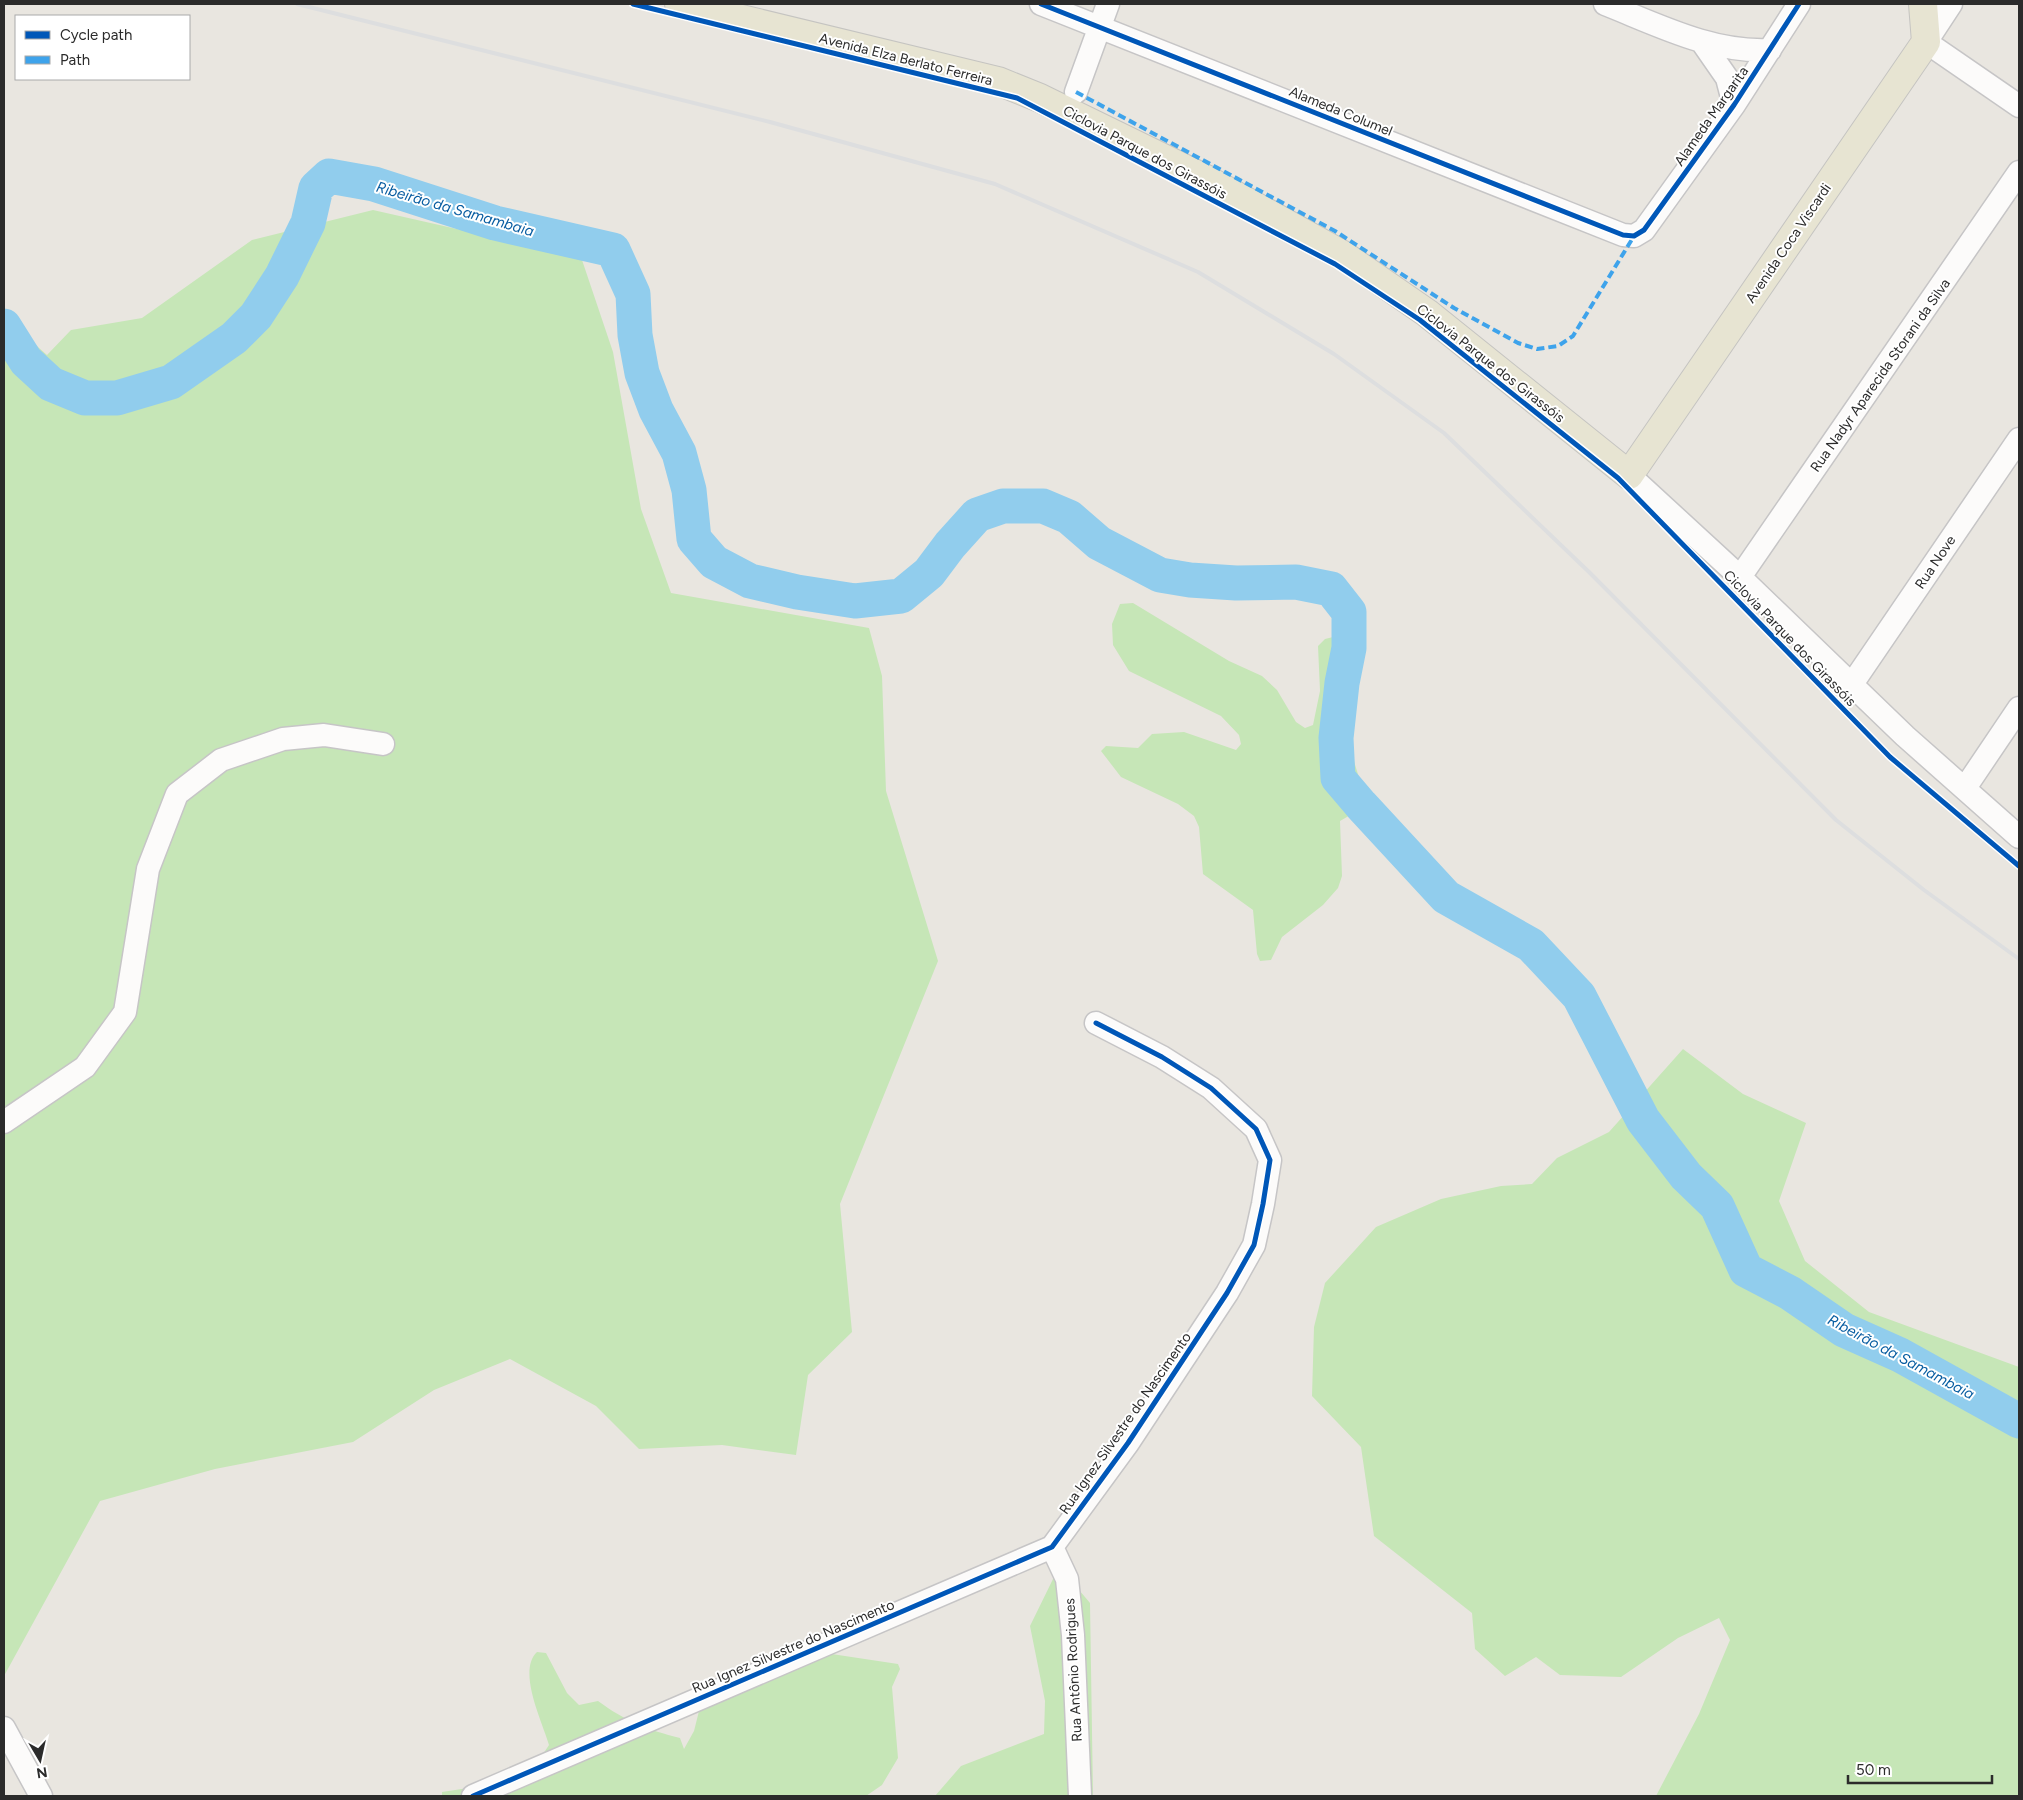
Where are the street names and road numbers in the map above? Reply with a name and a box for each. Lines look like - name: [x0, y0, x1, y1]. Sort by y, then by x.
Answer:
- street label: Avenida Elza Berlato Ferreira: [817, 30, 994, 89]
- street label: Alameda Margarita: [1671, 63, 1752, 169]
- street label: Alameda Columel: [1287, 83, 1395, 140]
- street label: Ciclovia Parque dos Girassóis: [1060, 102, 1230, 203]
- street label: Avenida Coca Viscardi: [1742, 180, 1835, 306]
- street label: Rua Nadyr Aparecida Storani da Silva: [1807, 275, 1954, 475]
- street label: Ciclovia Parque dos Girassóis: [1413, 300, 1568, 426]
- street label: Rua Nove: [1911, 532, 1960, 592]
- street label: Ciclovia Parque dos Girassóis: [1720, 567, 1859, 710]
- street label: Rua Ignez Silvestre do Nascimento: [1056, 1329, 1195, 1518]
- street label: Rua Ignez Silvestre do Nascimento: [689, 1596, 897, 1697]
- street label: Rua Antônio Rodrigues: [1061, 1598, 1086, 1742]

